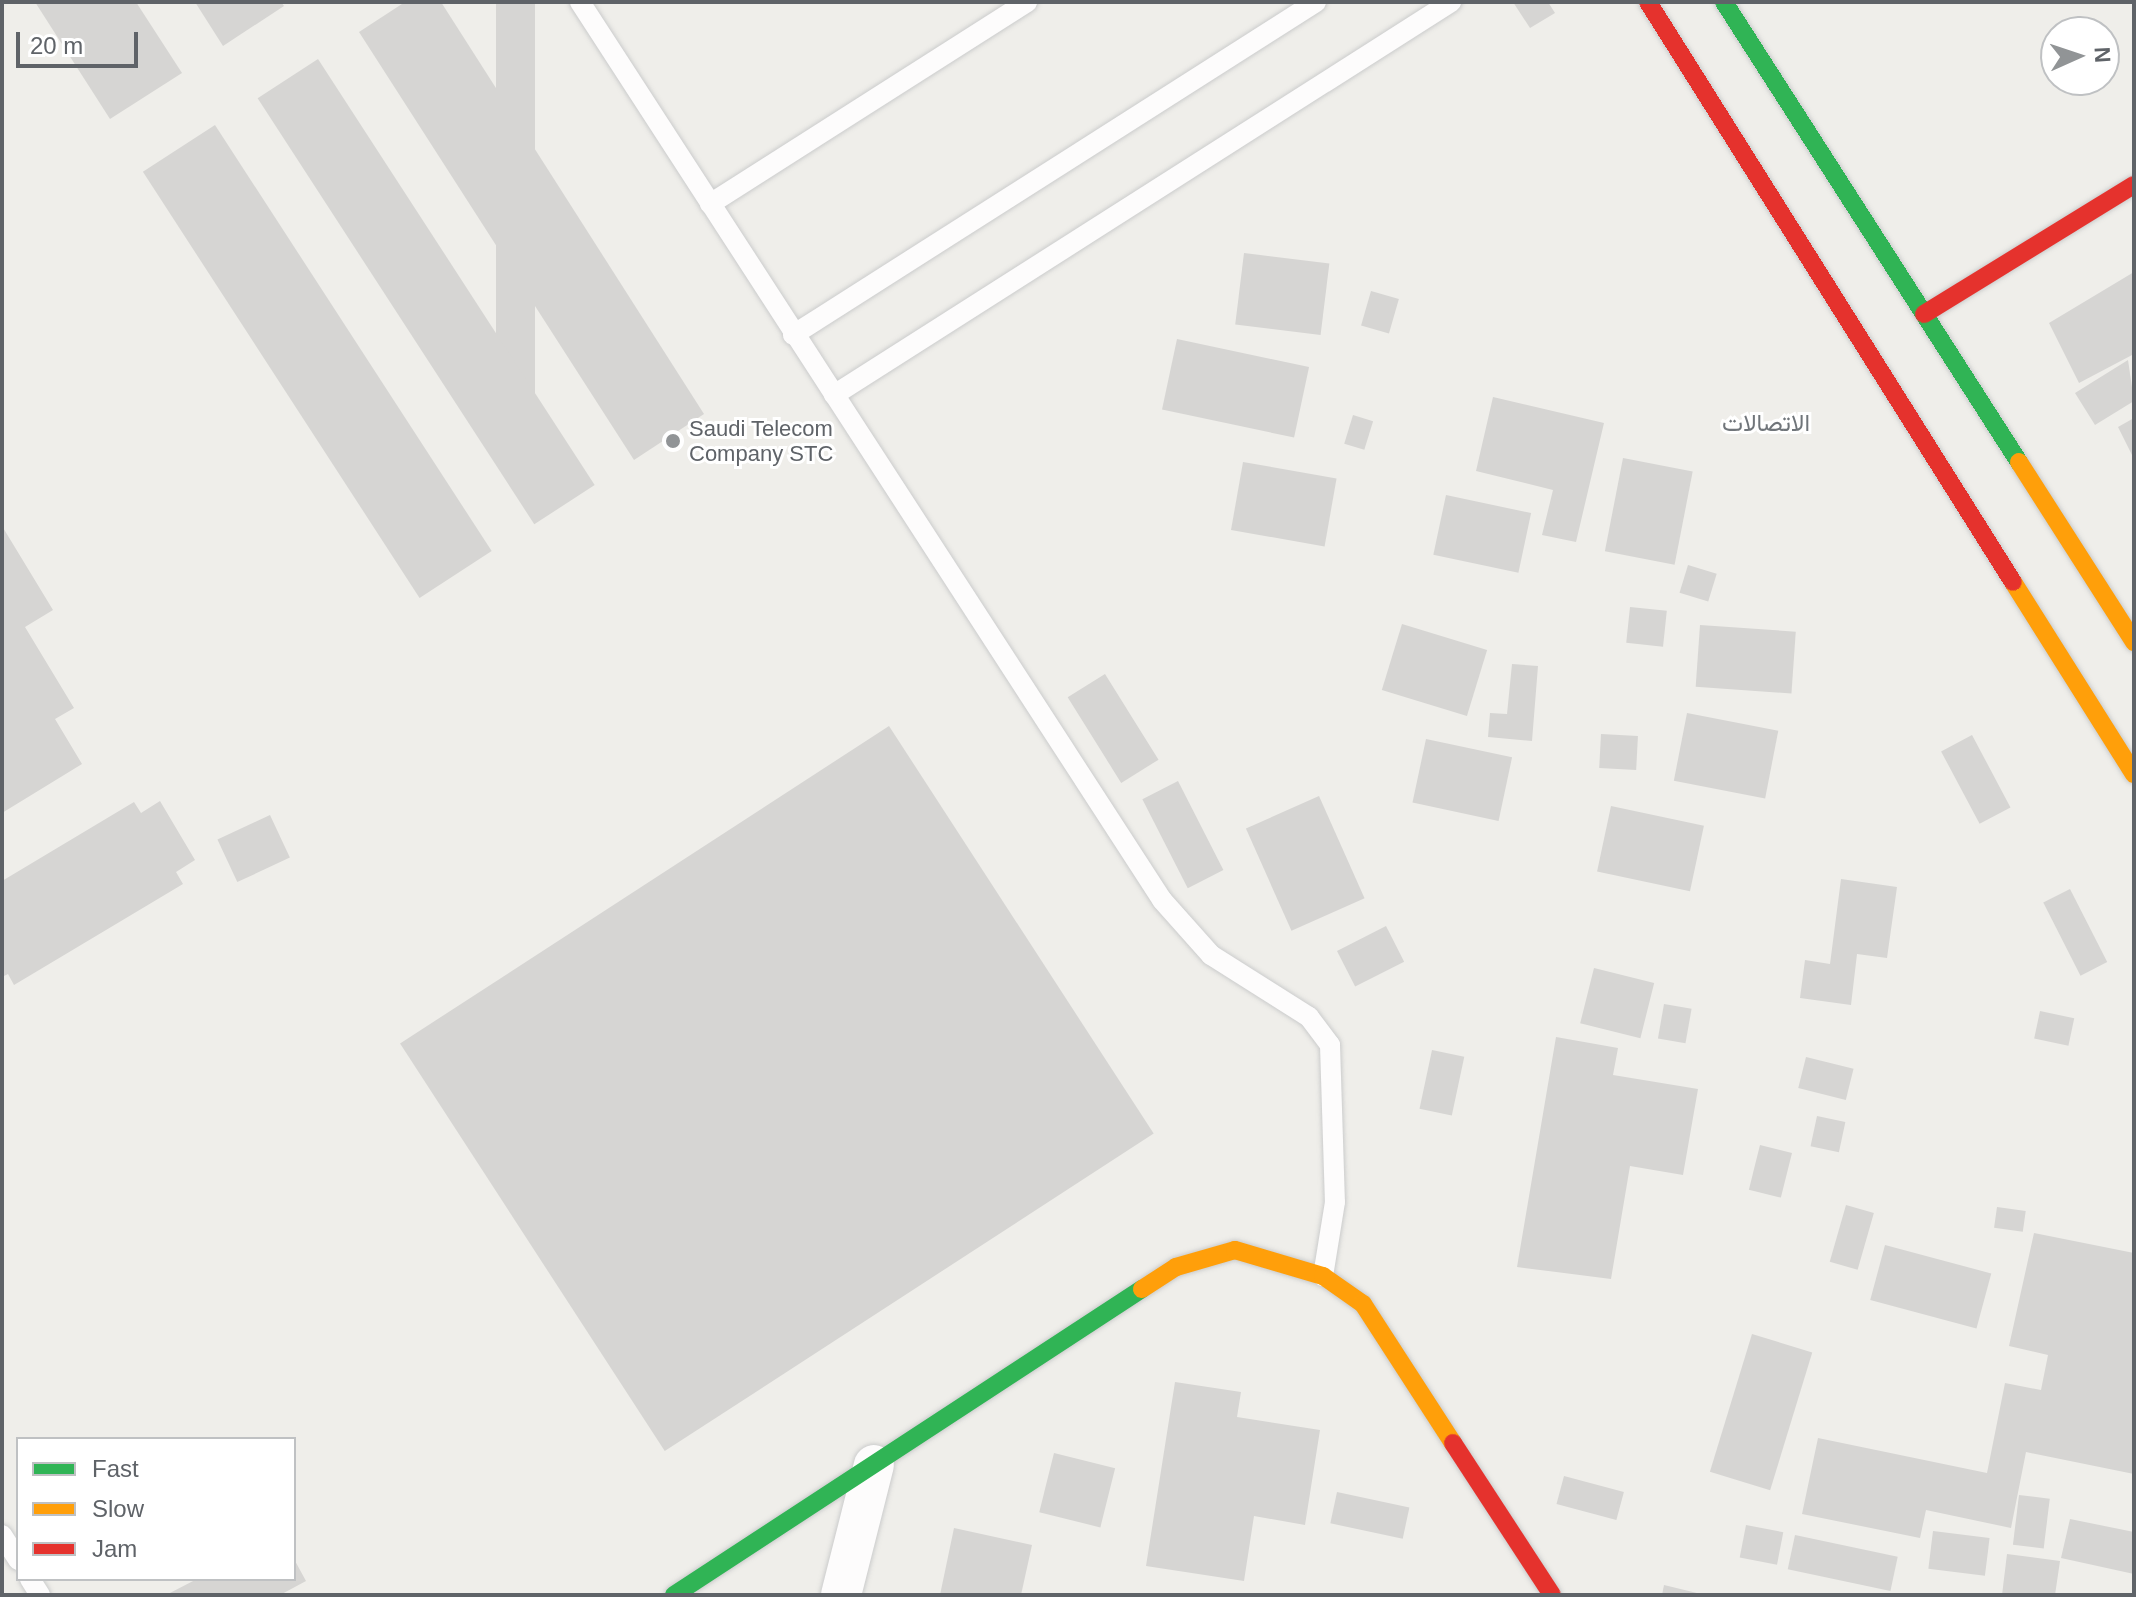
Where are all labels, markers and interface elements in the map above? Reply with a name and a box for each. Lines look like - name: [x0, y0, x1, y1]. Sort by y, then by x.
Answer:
- scale bar: [20, 16, 142, 66]
- north arrow: [2040, 16, 2120, 96]
- text: 20 m: [30, 32, 83, 59]
- text: N: [2090, 46, 2115, 63]
- district label: الاتصالات: [1722, 409, 1810, 437]
- place label: Saudi Telecom Company STC: [689, 415, 833, 466]
- marker: Saudi Telecom Company STC: [664, 432, 682, 450]
- legend: [16, 1437, 296, 1581]
- text: Fast: [92, 1455, 139, 1482]
- text: Slow: [92, 1495, 144, 1522]
- text: Jam: [92, 1535, 137, 1562]

